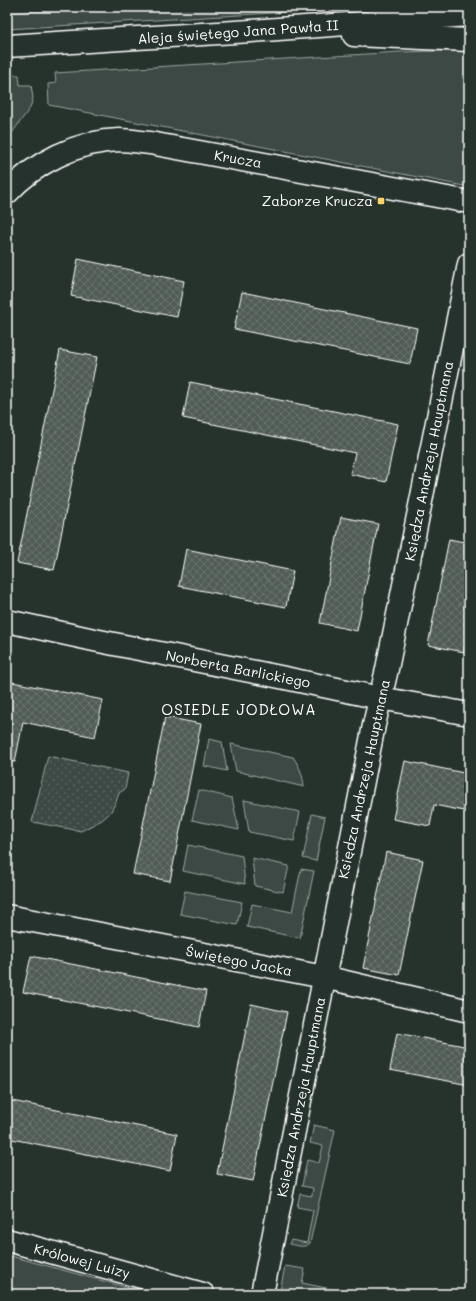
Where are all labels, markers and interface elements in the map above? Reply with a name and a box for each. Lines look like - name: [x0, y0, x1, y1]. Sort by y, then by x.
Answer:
- street label: Aleja świętego Jana Pawła II: [137, 15, 339, 48]
- street label: Krucza: [213, 145, 263, 172]
- place label: Zaborze Krucza: [262, 191, 373, 210]
- marker: Zaborze Krucza: [376, 196, 386, 206]
- street label: Księdza Andrzeja Hauptmana: [400, 359, 457, 563]
- street label: Norberta Barlickiego: [164, 645, 312, 692]
- street label: Księdza Andrzeja Hauptmana: [333, 677, 394, 880]
- district label: OSIEDLE JODŁOWA: [161, 699, 317, 719]
- street label: Świętego Jacka: [184, 941, 294, 980]
- street label: Księdza Andrzeja Hauptmana: [272, 995, 329, 1199]
- street label: Królowej Luizy: [32, 1239, 132, 1282]

